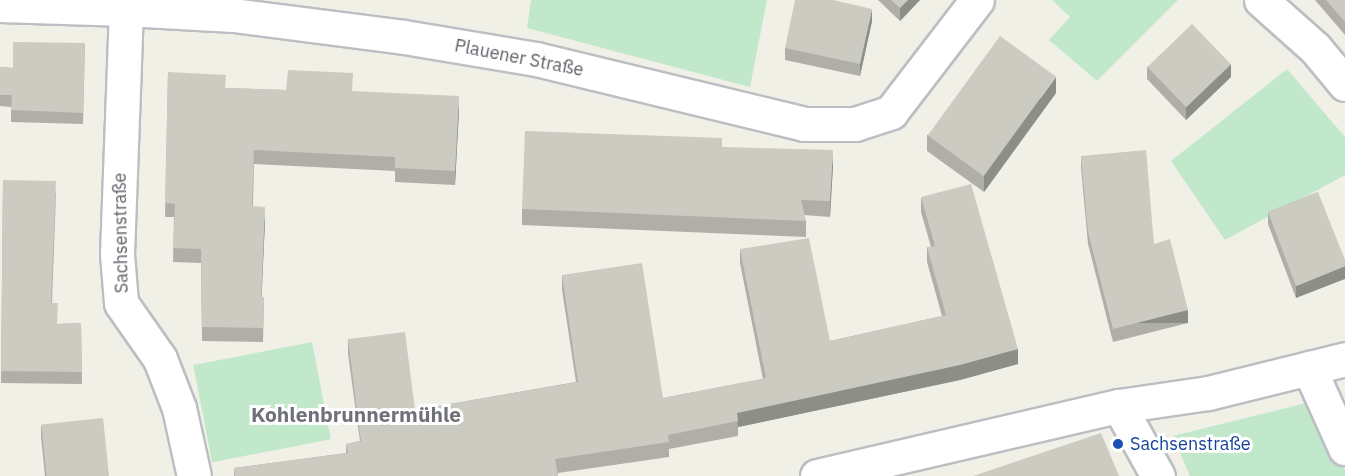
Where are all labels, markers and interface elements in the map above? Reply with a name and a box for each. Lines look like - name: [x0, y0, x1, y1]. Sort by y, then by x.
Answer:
- street label: Plauener Straße: [453, 35, 585, 81]
- street label: Sachsenstraße: [109, 172, 133, 294]
- district label: Kohlenbrunnermühle: [251, 401, 461, 427]
- place label: Sachsenstraße: [1130, 433, 1251, 455]
- marker: Sachsenstraße: [1111, 437, 1125, 451]

